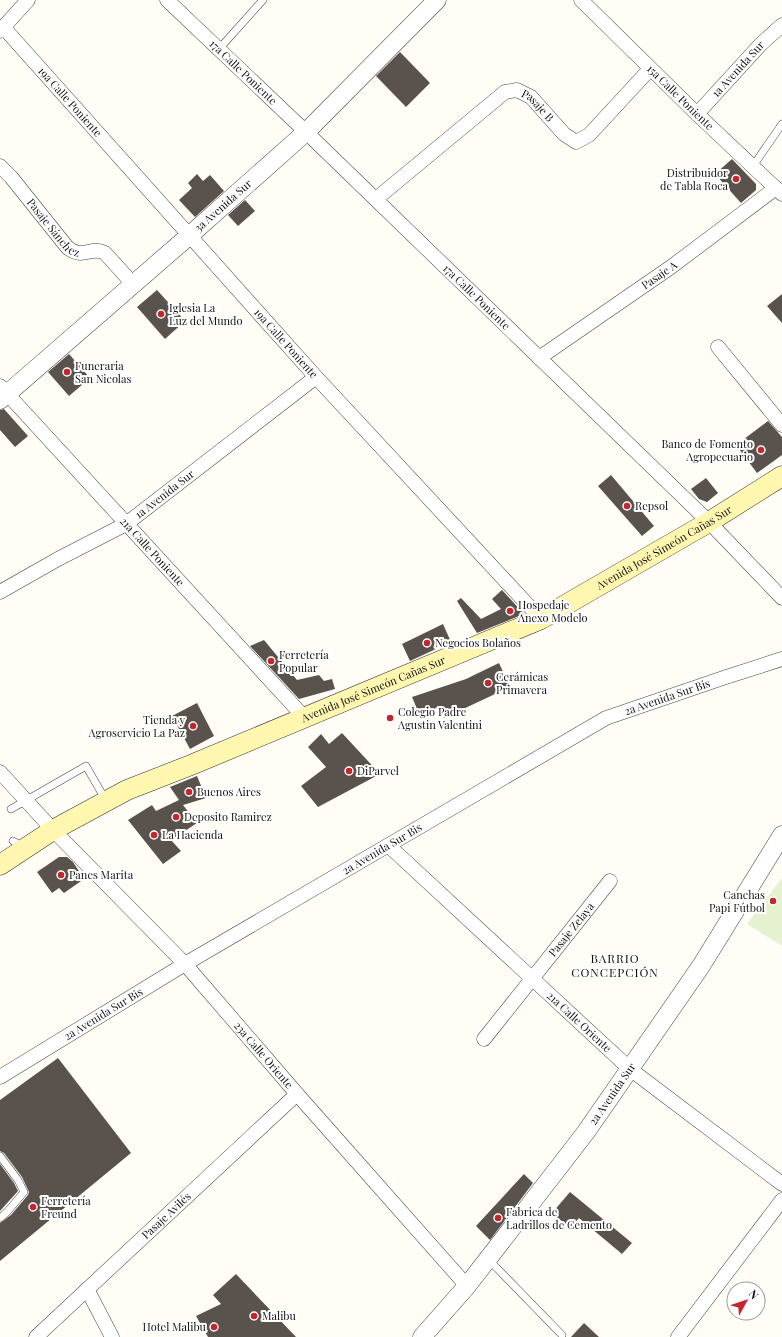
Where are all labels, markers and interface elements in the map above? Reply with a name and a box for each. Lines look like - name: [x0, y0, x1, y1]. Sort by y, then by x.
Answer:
- street label: 17a Calle Poniente: [206, 36, 281, 108]
- street label: 1a Avenida Sur: [708, 37, 767, 100]
- street label: 15a Calle Poniente: [644, 61, 718, 133]
- street label: 19a Calle Poniente: [35, 63, 106, 140]
- street label: Pasaje B: [519, 86, 558, 125]
- place label: Distribuidor de Tabla Roca: [660, 165, 729, 193]
- marker: Distribuidor de Tabla Roca: [731, 174, 741, 184]
- street label: 3a Avenida Sur: [191, 176, 255, 235]
- street label: Pasaje Sánchez: [24, 195, 81, 260]
- street label: Pasaje A: [638, 257, 680, 292]
- street label: 17a Calle Poniente: [440, 261, 514, 333]
- place label: Iglesia La Luz del Mundo: [169, 300, 243, 328]
- street label: 19a Calle Poniente: [251, 305, 322, 382]
- marker: Iglesia La Luz del Mundo: [156, 309, 166, 319]
- place label: Funeraria San Nicolas: [75, 358, 131, 386]
- marker: Funeraria San Nicolas: [62, 367, 72, 377]
- place label: Banco de Fomento Agropecuario: [661, 436, 753, 464]
- marker: Banco de Fomento Agropecuario: [756, 445, 766, 455]
- street label: 1a Avenida Sur: [132, 466, 197, 521]
- place label: Repsol: [635, 498, 668, 513]
- street label: Avenida José Simeón Cañas Sur: [592, 501, 735, 593]
- marker: Repsol: [622, 501, 632, 511]
- street label: 21a Calle Poniente: [117, 514, 188, 589]
- place label: Hospedaje Anexo Modelo: [517, 597, 588, 625]
- marker: Hospedaje Anexo Modelo: [505, 606, 515, 616]
- place label: Negocios Bolaños: [435, 635, 521, 650]
- marker: Negocios Bolaños: [422, 638, 432, 648]
- place label: Ferretería Popular: [279, 647, 329, 675]
- street label: Avenida José Simeón Cañas Sur: [298, 652, 448, 726]
- marker: Ferretería Popular: [266, 656, 276, 666]
- place label: Cerámicas Primavera: [496, 669, 548, 697]
- street label: 2a Avenida Sur Bis: [622, 675, 712, 718]
- marker: Cerámicas Primavera: [483, 678, 493, 688]
- place label: Colegio Padre Agustin Valentini: [397, 704, 482, 732]
- place label: Tienda y Agroservicio La Paz: [88, 712, 185, 740]
- marker: Colegio Padre Agustin Valentini: [385, 713, 395, 723]
- marker: Tienda y Agroservicio La Paz: [188, 721, 198, 731]
- place label: DiParvel: [357, 763, 399, 778]
- marker: DiParvel: [344, 766, 354, 776]
- place label: Buenos Aires: [197, 784, 261, 799]
- marker: Buenos Aires: [184, 787, 194, 797]
- place label: Deposito Ramirez: [184, 809, 272, 824]
- marker: Deposito Ramirez: [171, 812, 181, 822]
- street label: 2a Avenida Sur Bis: [339, 819, 424, 878]
- place label: La Hacienda: [162, 827, 223, 842]
- marker: La Hacienda: [149, 830, 159, 840]
- place label: Panes Marita: [69, 867, 134, 882]
- marker: Panes Marita: [56, 870, 66, 880]
- place label: Canchas Papi Fútbol: [709, 887, 765, 915]
- marker: Canchas Papi Fútbol: [768, 896, 778, 906]
- street label: Pasaje Zelaya: [545, 899, 597, 959]
- district label: BARRIO CONCEPCIÓN: [571, 950, 659, 980]
- street label: 2a Avenida Sur Bis: [61, 984, 145, 1043]
- street label: 21a Calle Oriente: [544, 988, 615, 1056]
- street label: 23a Calle Oriente: [231, 1018, 297, 1092]
- street label: 2a Avenida Sur: [585, 1059, 639, 1128]
- street label: Pasaje Avilés: [138, 1189, 194, 1242]
- place label: Ferretería Freund: [41, 1193, 91, 1221]
- marker: Ferretería Freund: [28, 1202, 38, 1212]
- place label: Fabrica de Ladrillos de Cemento: [506, 1204, 612, 1232]
- marker: Fabrica de Ladrillos de Cemento: [493, 1213, 503, 1223]
- north arrow: [726, 1281, 766, 1321]
- text: N: [746, 1286, 762, 1302]
- place label: Malibu: [262, 1308, 297, 1323]
- marker: Malibu: [249, 1311, 259, 1321]
- place label: Hotel Malibu: [143, 1319, 207, 1334]
- marker: Hotel Malibu: [209, 1322, 219, 1332]

